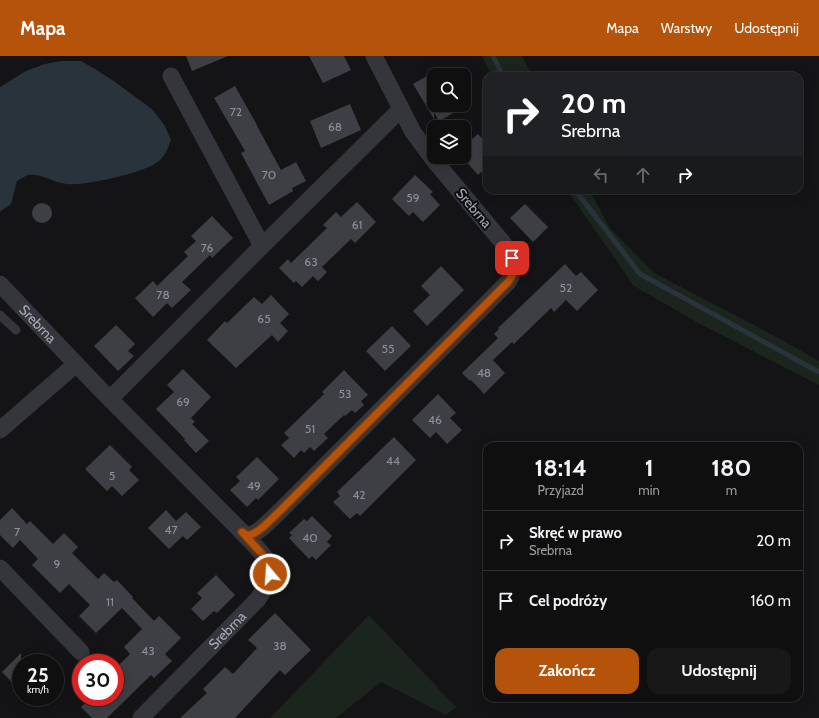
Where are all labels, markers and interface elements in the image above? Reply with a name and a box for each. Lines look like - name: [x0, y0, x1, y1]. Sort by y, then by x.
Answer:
- text: Mapa: [20, 17, 66, 40]
- text: Mapa: [606, 19, 639, 37]
- text: Warstwy: [661, 19, 712, 37]
- text: Udostępnij: [734, 19, 799, 37]
- map controls: [427, 68, 471, 164]
- button: search: [427, 68, 471, 112]
- text: 20 m: [561, 86, 626, 120]
- icon: right: [495, 88, 547, 140]
- house number: 72: [230, 104, 242, 119]
- house number: 68: [328, 119, 342, 134]
- button: layers: [427, 120, 471, 164]
- text: Srebrna: [561, 120, 620, 142]
- icon: left: [590, 164, 612, 186]
- icon: ahead: [632, 164, 654, 186]
- icon: right: [674, 164, 696, 186]
- house number: 70: [262, 167, 276, 182]
- street label: Srebrna: [452, 185, 496, 232]
- house number: 59: [406, 190, 420, 205]
- house number: 61: [352, 217, 362, 232]
- house number: 76: [201, 240, 213, 255]
- pin: [495, 241, 529, 275]
- icon: arrive: [501, 247, 523, 269]
- house number: 63: [304, 254, 318, 269]
- house number: 52: [560, 280, 572, 295]
- house number: 78: [156, 287, 170, 302]
- street label: Srebrna: [15, 301, 61, 347]
- house number: 65: [257, 311, 271, 326]
- house number: 55: [382, 341, 394, 356]
- house number: 48: [477, 365, 491, 380]
- house number: 53: [339, 386, 351, 401]
- house number: 69: [176, 394, 190, 409]
- house number: 46: [428, 412, 442, 427]
- house number: 51: [305, 421, 315, 436]
- house number: 44: [386, 453, 400, 468]
- text: 18:14: [534, 453, 587, 482]
- text: 1: [645, 453, 654, 482]
- text: 180: [711, 453, 752, 482]
- house number: 5: [109, 468, 115, 483]
- house number: 49: [247, 478, 261, 493]
- text: Przyjazd: [538, 482, 584, 498]
- text: min: [638, 482, 660, 498]
- text: m: [726, 482, 737, 498]
- house number: 42: [352, 487, 366, 502]
- house number: 47: [165, 522, 177, 537]
- house number: 7: [14, 524, 20, 539]
- text: Skręć w prawo: [529, 524, 622, 542]
- house number: 40: [302, 530, 318, 545]
- icon: right: [495, 530, 517, 552]
- text: 20 m: [756, 532, 791, 550]
- text: Srebrna: [529, 542, 572, 558]
- position arrow: [249, 553, 291, 595]
- house number: 9: [54, 556, 61, 571]
- icon: arrive: [495, 590, 517, 612]
- text: Cel podróży: [529, 592, 607, 610]
- text: 160 m: [751, 592, 791, 610]
- house number: 11: [106, 594, 114, 609]
- street label: Srebrna: [205, 607, 250, 653]
- house number: 38: [273, 638, 287, 653]
- house number: 43: [141, 643, 155, 658]
- button: Zakończ: [495, 648, 639, 694]
- button: Udostępnij: [647, 648, 791, 694]
- speed limit sign: 30: [72, 654, 124, 706]
- text: 25: [27, 663, 49, 687]
- text: km/h: [27, 683, 49, 696]

